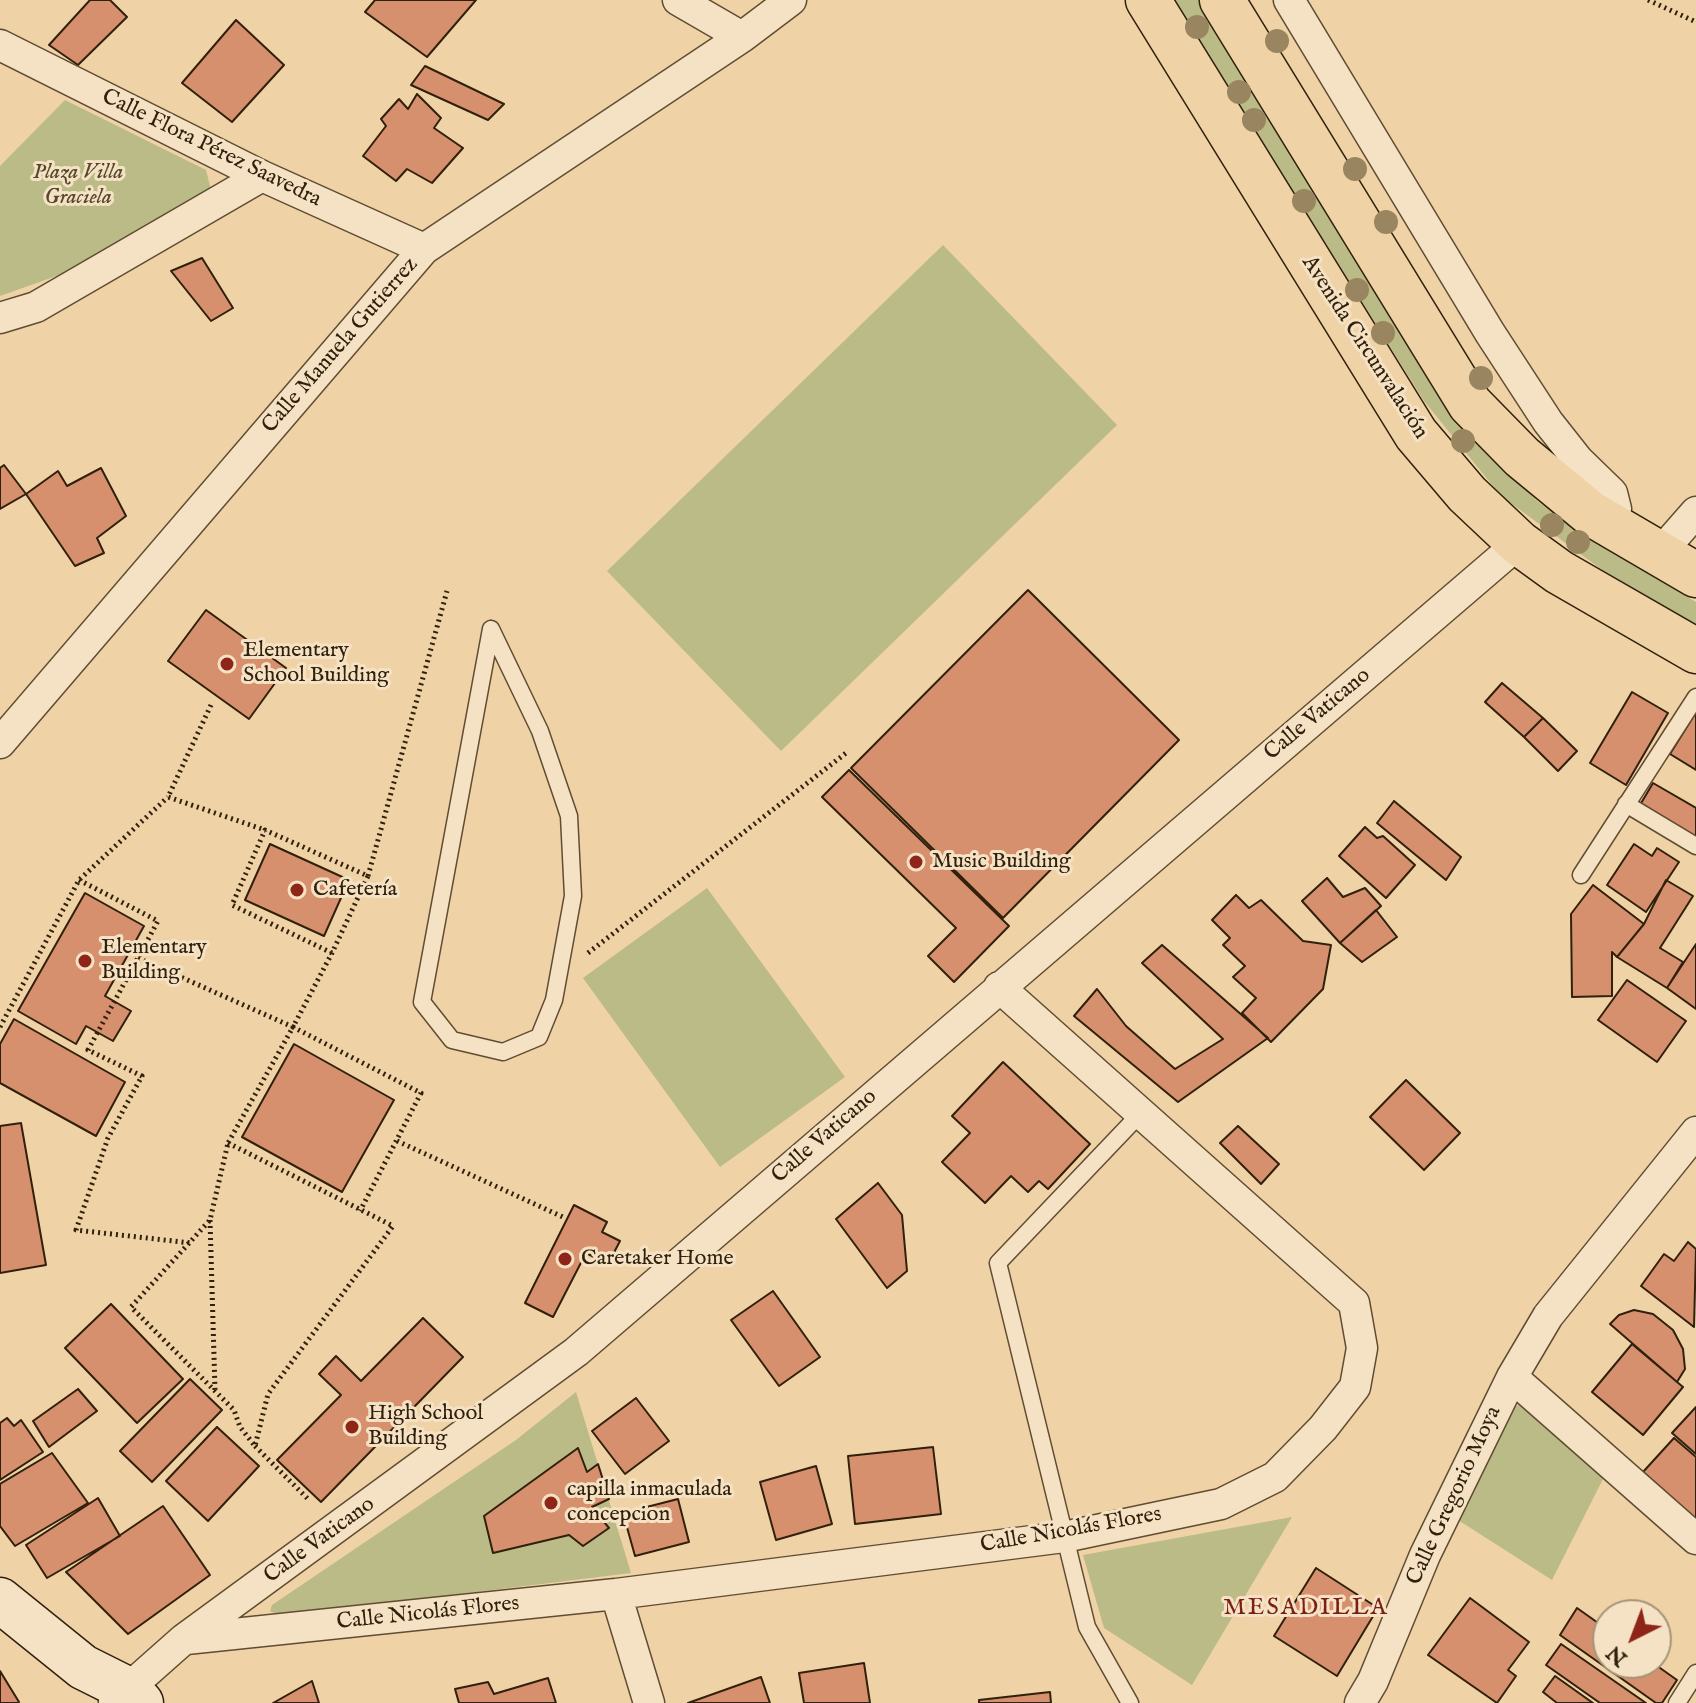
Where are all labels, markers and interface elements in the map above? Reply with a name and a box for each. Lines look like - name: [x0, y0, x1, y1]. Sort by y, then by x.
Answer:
- street label: Calle Flora Pérez Saavedra: [97, 84, 325, 214]
- park label: Plaza Villa Graciela: [33, 160, 123, 212]
- street label: Avenida Circunvalación: [1295, 251, 1433, 445]
- street label: Calle Manuela Gutierrez: [257, 253, 425, 439]
- place label: Elementary School Building: [243, 638, 389, 690]
- marker: Elementary School Building: [218, 655, 236, 673]
- street label: Calle Vaticano: [1260, 663, 1376, 767]
- place label: Music Building: [932, 849, 1071, 875]
- marker: Music Building: [907, 853, 925, 871]
- place label: Cafetería: [313, 877, 397, 903]
- marker: Cafetería: [288, 881, 306, 899]
- place label: Elementary Building: [101, 935, 207, 986]
- marker: Elementary Building: [76, 952, 94, 970]
- street label: Calle Vaticano: [767, 1084, 883, 1190]
- place label: Caretaker Home: [581, 1246, 733, 1272]
- marker: Caretaker Home: [556, 1250, 574, 1268]
- place label: High School Building: [368, 1401, 483, 1452]
- street label: Calle Gregorio Moya: [1402, 1402, 1508, 1590]
- marker: High School Building: [343, 1418, 361, 1436]
- place label: capilla inmaculada concepcion: [567, 1477, 732, 1528]
- street label: Calle Vaticano: [259, 1492, 381, 1590]
- marker: capilla inmaculada concepcion: [542, 1494, 560, 1512]
- street label: Calle Nicolás Flores: [978, 1502, 1164, 1560]
- street label: Calle Nicolás Flores: [335, 1591, 521, 1637]
- district label: MESADILLA: [1223, 1595, 1389, 1623]
- north arrow: [1592, 1599, 1672, 1679]
- text: N: [1601, 1639, 1634, 1672]

